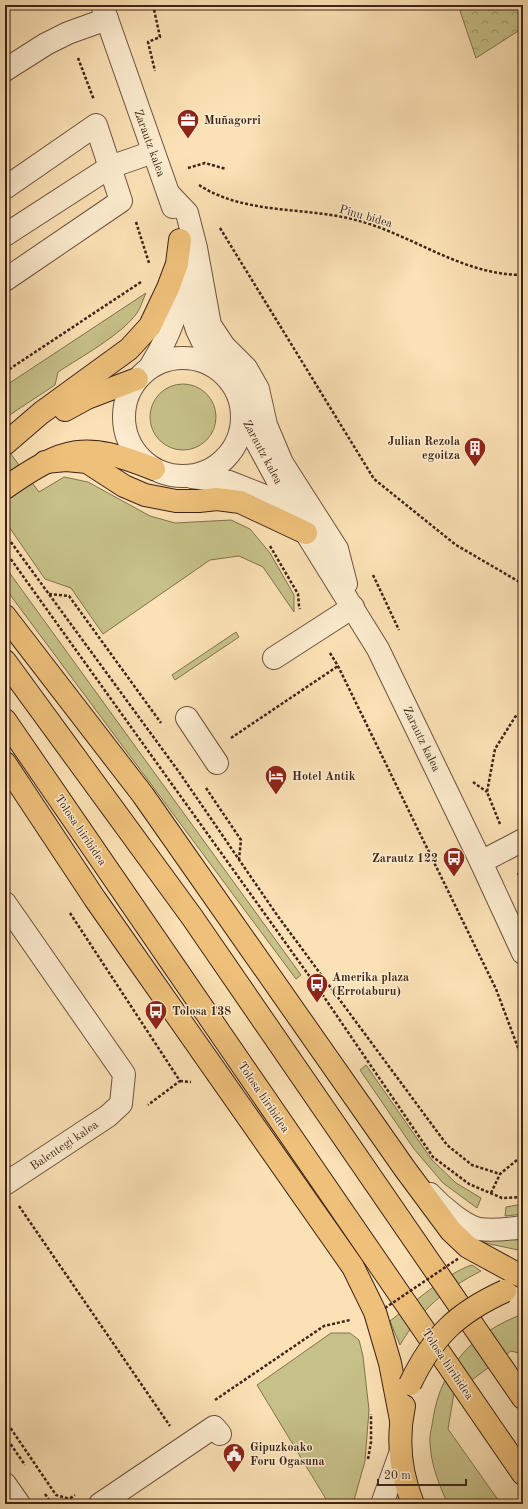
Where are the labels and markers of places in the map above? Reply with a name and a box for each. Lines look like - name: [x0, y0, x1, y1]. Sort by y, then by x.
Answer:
- office icon: Muñagorri: [175, 107, 201, 140]
- place label: Muñagorri: [204, 115, 261, 127]
- building icon: Julian Rezola egoitza: [462, 435, 488, 468]
- place label: Julian Rezola egoitza: [388, 436, 460, 462]
- hotel icon: Hotel Antik: [263, 763, 289, 796]
- place label: Hotel Antik: [292, 771, 356, 783]
- bus stop icon: Zarautz 122: [441, 845, 467, 878]
- place label: Zarautz 122: [372, 853, 438, 865]
- bus stop icon: Amerika plaza (Errotaburu): [304, 971, 330, 1004]
- place label: Amerika plaza (Errotaburu): [332, 972, 409, 998]
- bus stop icon: Tolosa 138: [143, 998, 169, 1031]
- place label: Tolosa 138: [172, 1006, 231, 1018]
- public building icon: Gipuzkoako Foru Ogasuna: [221, 1441, 247, 1474]
- place label: Gipuzkoako Foru Ogasuna: [250, 1442, 325, 1468]

